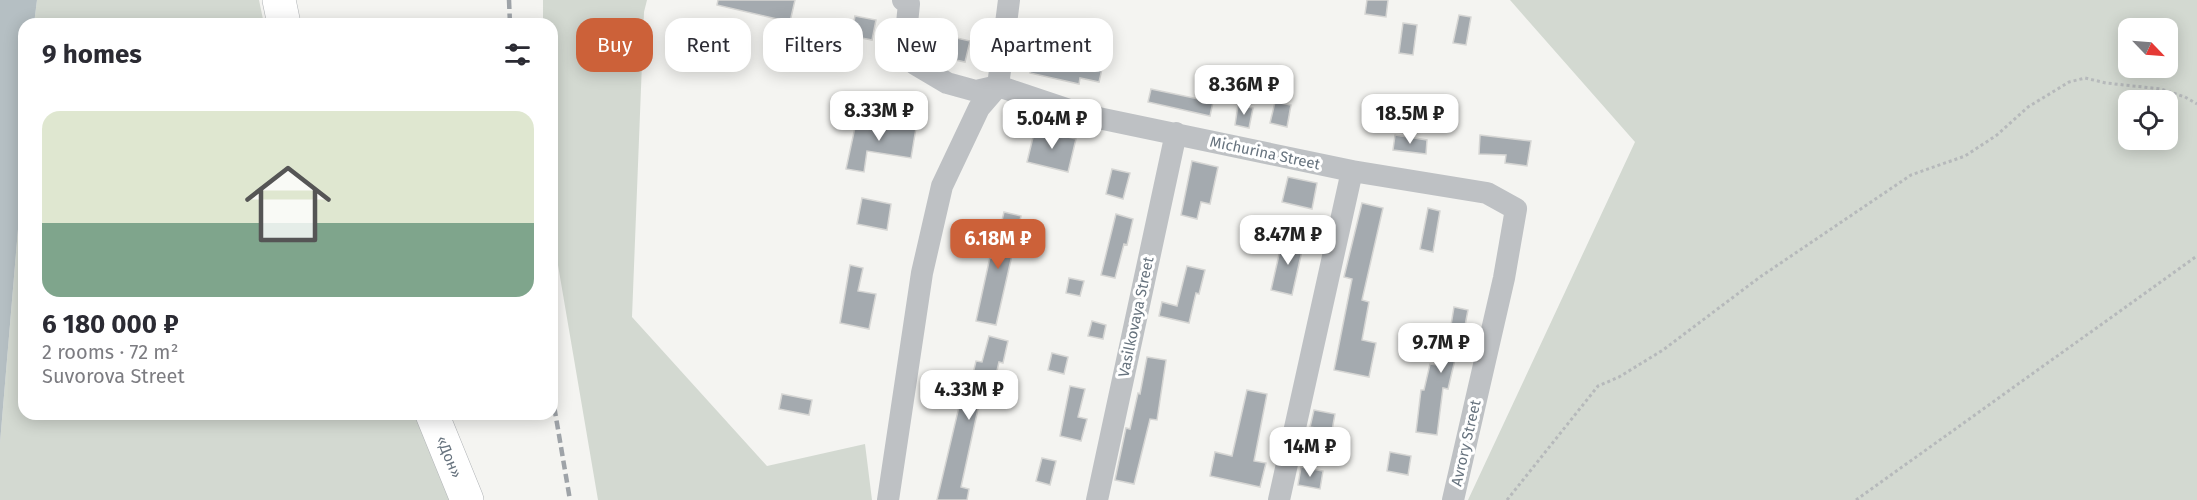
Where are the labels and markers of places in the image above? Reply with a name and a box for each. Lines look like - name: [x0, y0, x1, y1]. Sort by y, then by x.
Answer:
- pin: 8.36M ₽: [1189, 65, 1299, 116]
- pin: 8.33M ₽: [824, 91, 934, 142]
- pin: 18.5M ₽: [1355, 94, 1465, 145]
- pin: 5.04M ₽: [997, 99, 1107, 150]
- pin: 8.47M ₽: [1233, 215, 1343, 266]
- pin: 6.18M ₽: [943, 219, 1053, 270]
- pin: 9.7M ₽: [1392, 323, 1490, 374]
- pin: 4.33M ₽: [914, 370, 1024, 421]
- pin: 14M ₽: [1268, 427, 1352, 478]

